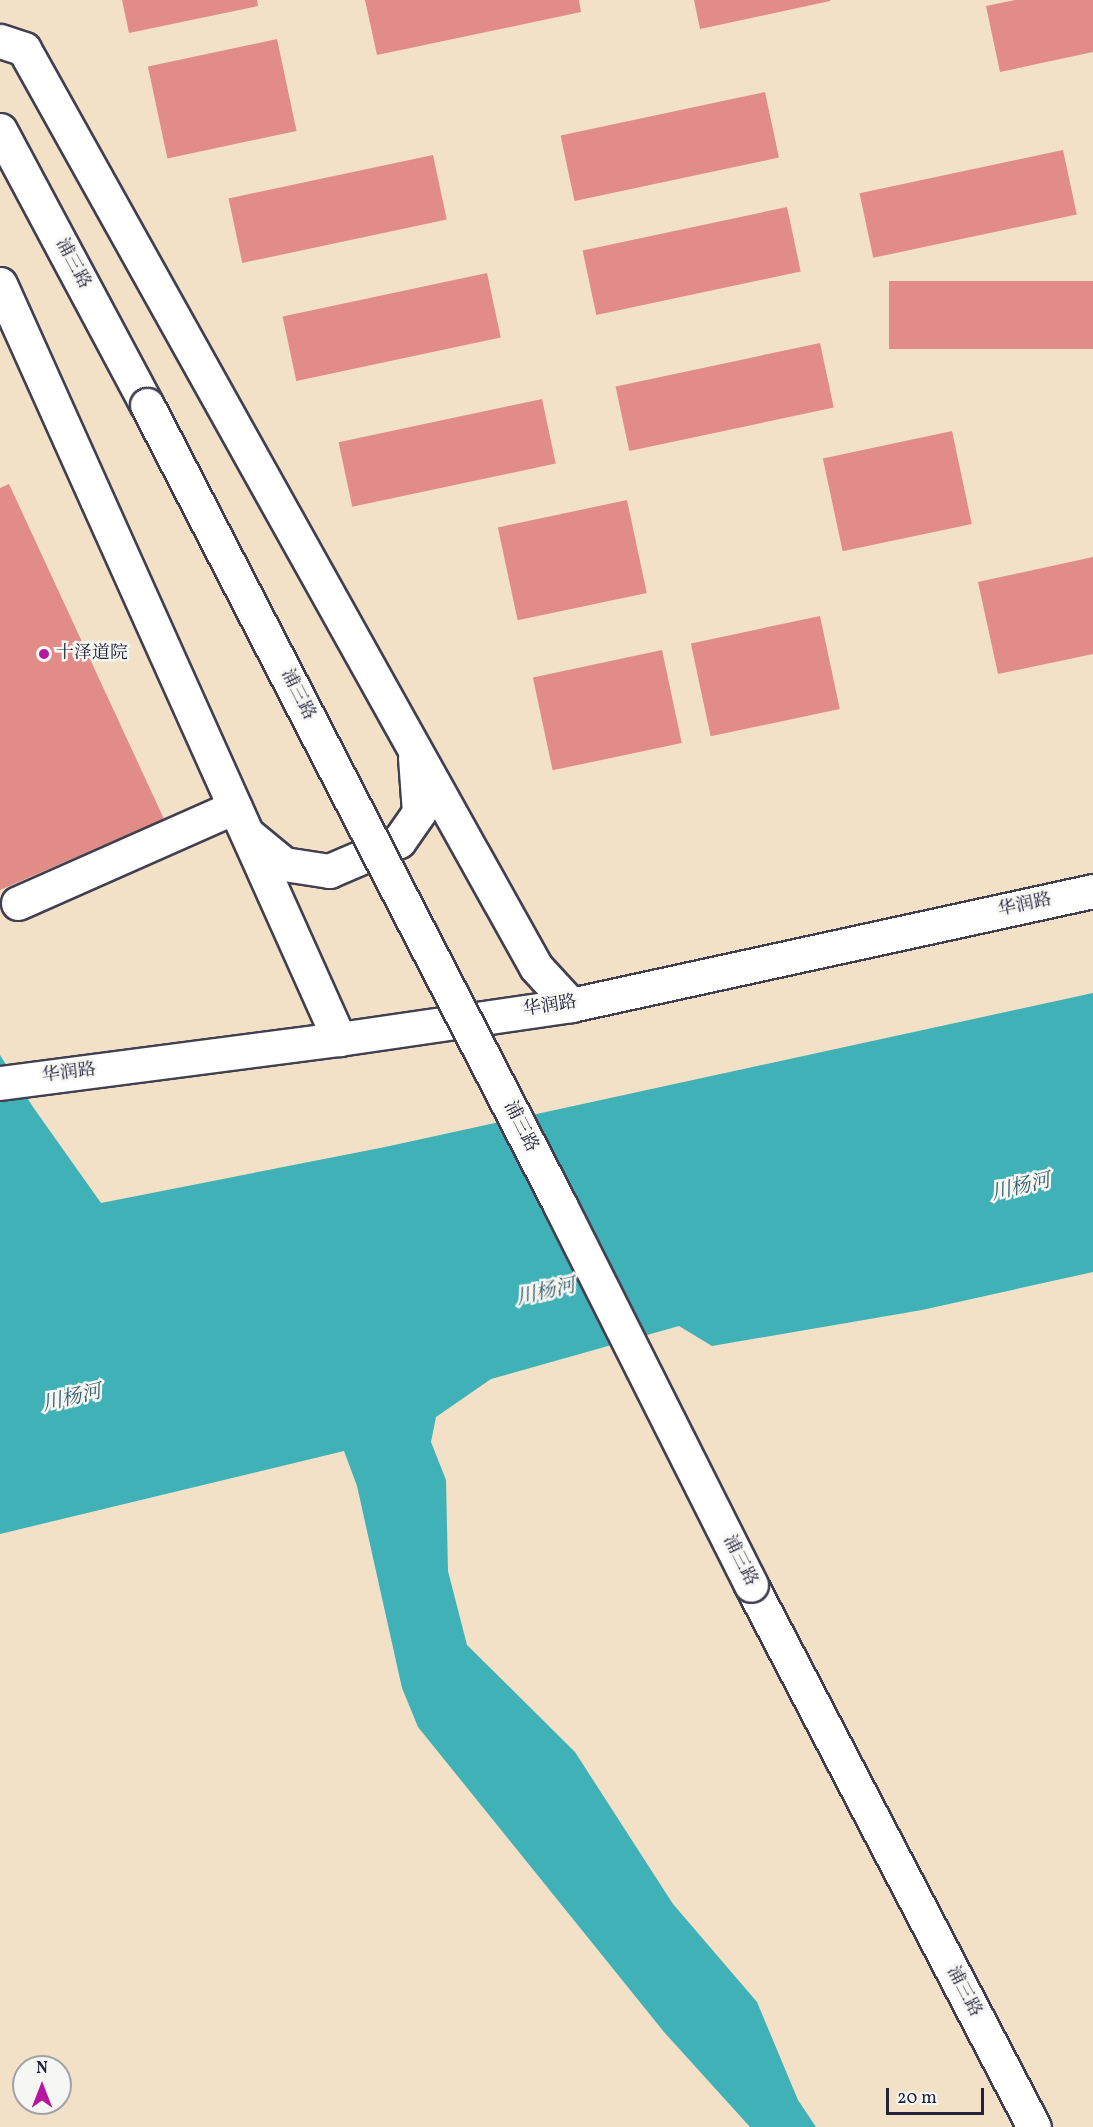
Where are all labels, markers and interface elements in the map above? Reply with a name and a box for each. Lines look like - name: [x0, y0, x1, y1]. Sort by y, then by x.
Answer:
- street label: 浦三路: [50, 235, 94, 293]
- place label: 十泽道院: [56, 643, 128, 665]
- marker: 十泽道院: [37, 647, 51, 661]
- street label: 浦三路: [275, 666, 319, 724]
- street label: 华润路: [996, 890, 1054, 922]
- street label: 华润路: [522, 992, 578, 1022]
- street label: 华润路: [41, 1060, 97, 1088]
- street label: 浦三路: [498, 1098, 542, 1156]
- water label: 川杨河: [989, 1170, 1053, 1206]
- water label: 川杨河: [514, 1275, 578, 1311]
- water label: 川杨河: [40, 1381, 104, 1417]
- street label: 浦三路: [717, 1532, 761, 1590]
- street label: 浦三路: [941, 1963, 985, 2021]
- north arrow: [12, 2055, 72, 2115]
- text: N: [36, 2058, 48, 2080]
- scale bar: [889, 2076, 986, 2114]
- text: 20 m: [897, 2086, 937, 2111]

